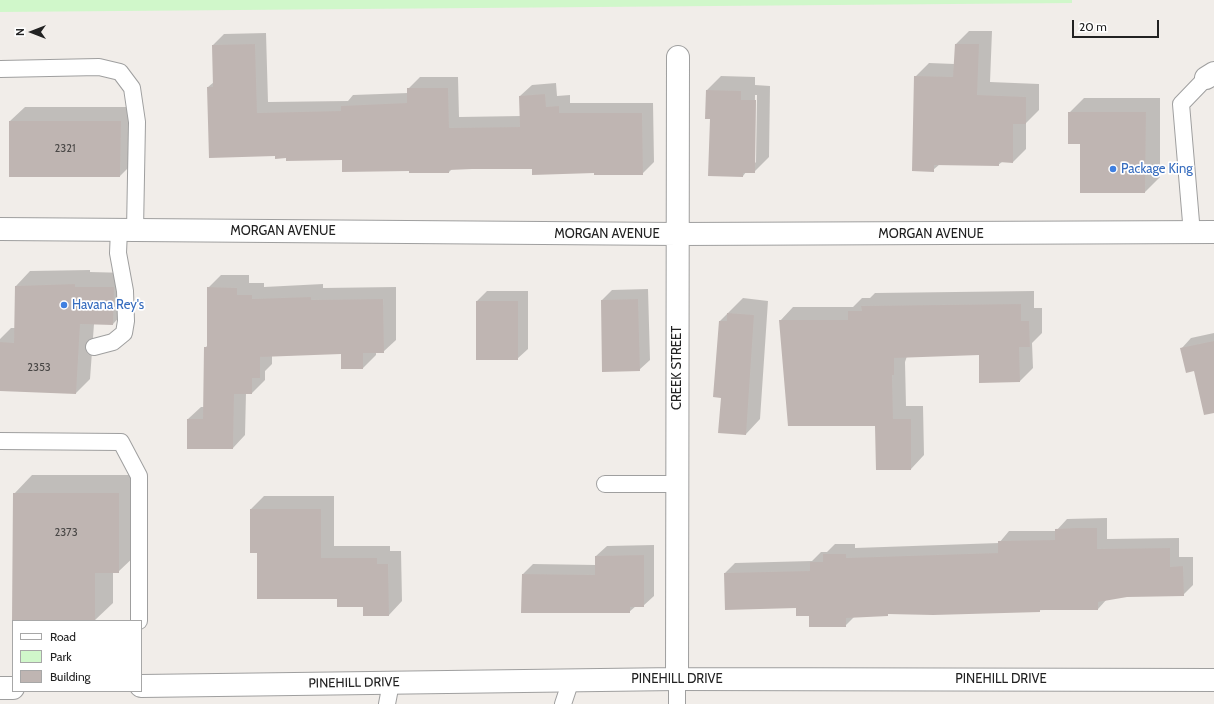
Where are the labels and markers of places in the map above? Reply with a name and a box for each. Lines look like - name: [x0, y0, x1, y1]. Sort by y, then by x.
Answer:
- place label: Package King: [1121, 161, 1193, 177]
- marker: Package King: [1108, 164, 1118, 174]
- place label: Havana Rey's: [72, 297, 144, 313]
- marker: Havana Rey's: [59, 300, 69, 310]

